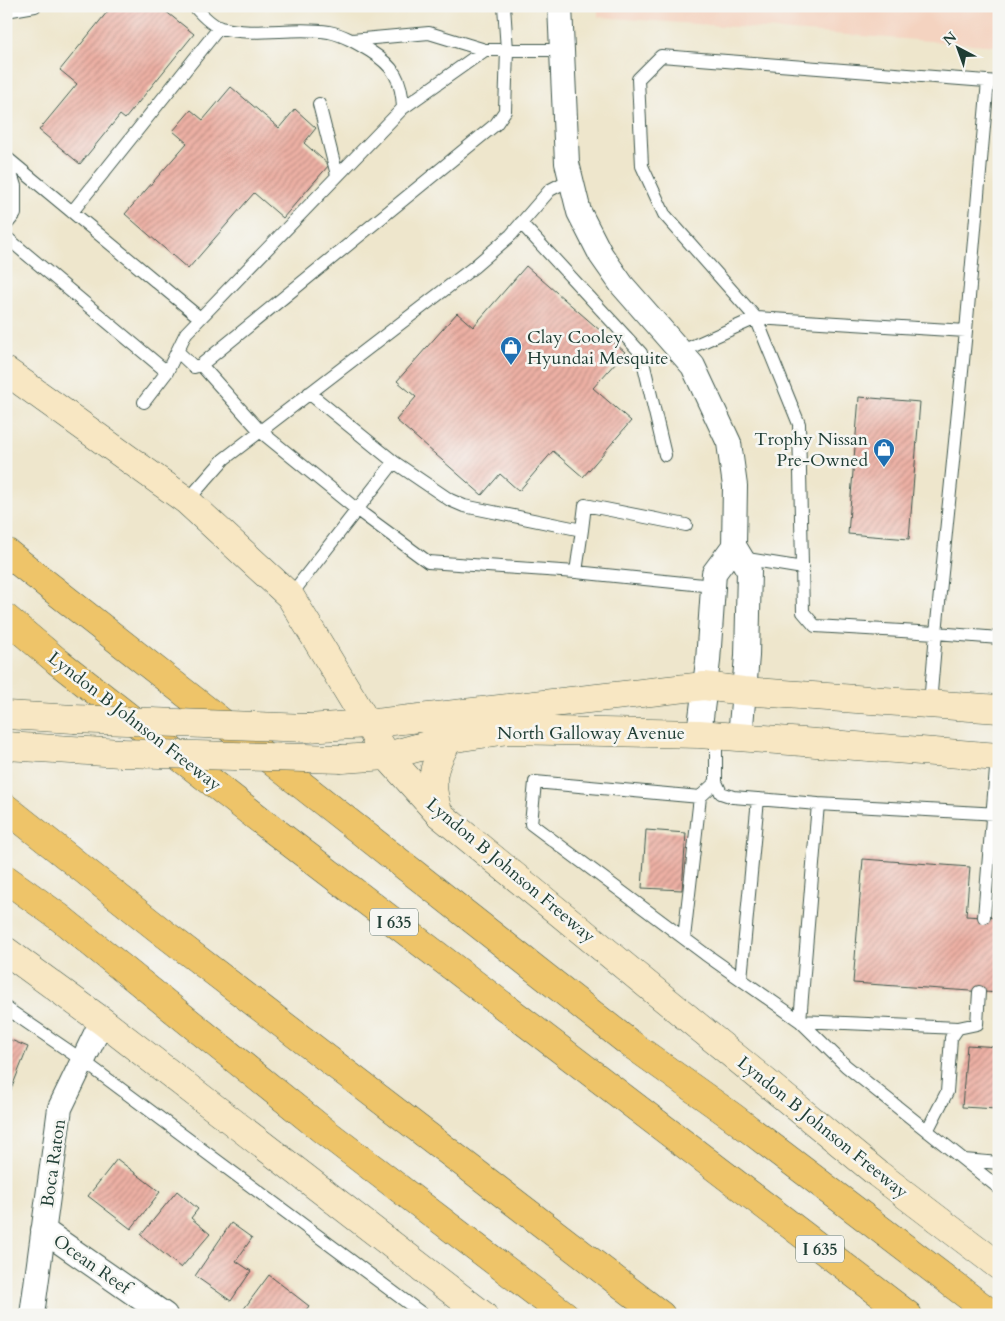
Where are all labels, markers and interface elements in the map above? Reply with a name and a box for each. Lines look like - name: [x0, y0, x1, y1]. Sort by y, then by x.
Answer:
- north arrow: [932, 22, 982, 72]
- text: N: [939, 27, 961, 50]
- place label: Clay Cooley Hyundai Mesquite: [527, 325, 669, 371]
- shop icon: Clay Cooley Hyundai Mesquite: [499, 335, 523, 366]
- place label: Trophy Nissan Pre-Owned: [754, 427, 869, 473]
- shop icon: Trophy Nissan Pre-Owned: [872, 437, 896, 468]
- street label: Lyndon B Johnson Freeway: [43, 646, 227, 797]
- street label: North Galloway Avenue: [497, 721, 685, 746]
- street label: Lyndon B Johnson Freeway: [421, 792, 601, 949]
- road number: I 635: [370, 909, 418, 936]
- street label: Lyndon B Johnson Freeway: [732, 1050, 914, 1205]
- street label: Boca Raton: [35, 1117, 72, 1209]
- street label: Ocean Reef: [48, 1229, 138, 1302]
- road number: I 635: [796, 1236, 844, 1262]

